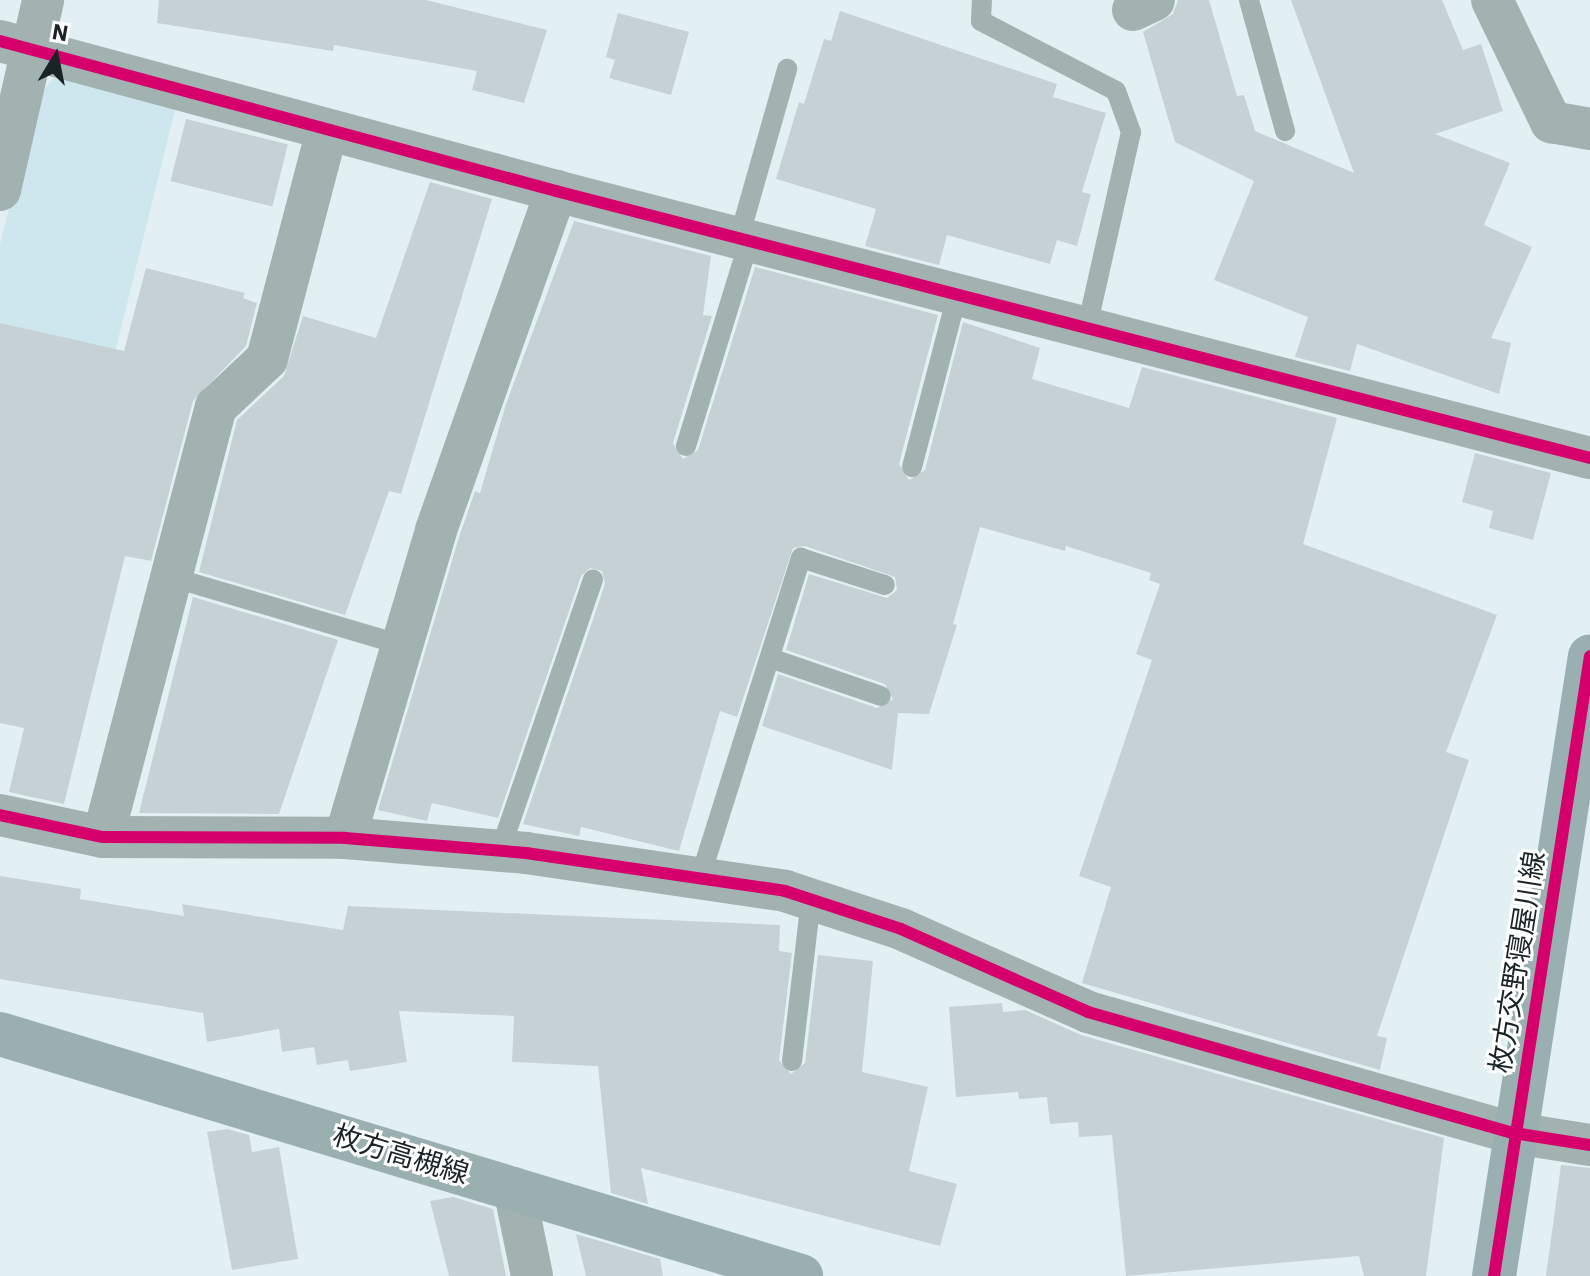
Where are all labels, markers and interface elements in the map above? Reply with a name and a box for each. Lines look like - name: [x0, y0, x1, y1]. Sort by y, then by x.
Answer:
- north arrow: [16, 16, 96, 96]
- text: N: [50, 16, 71, 48]
- street label: 枚方交野寝屋川線: [1483, 849, 1551, 1075]
- street label: 枚方高槻線: [329, 1117, 473, 1191]

